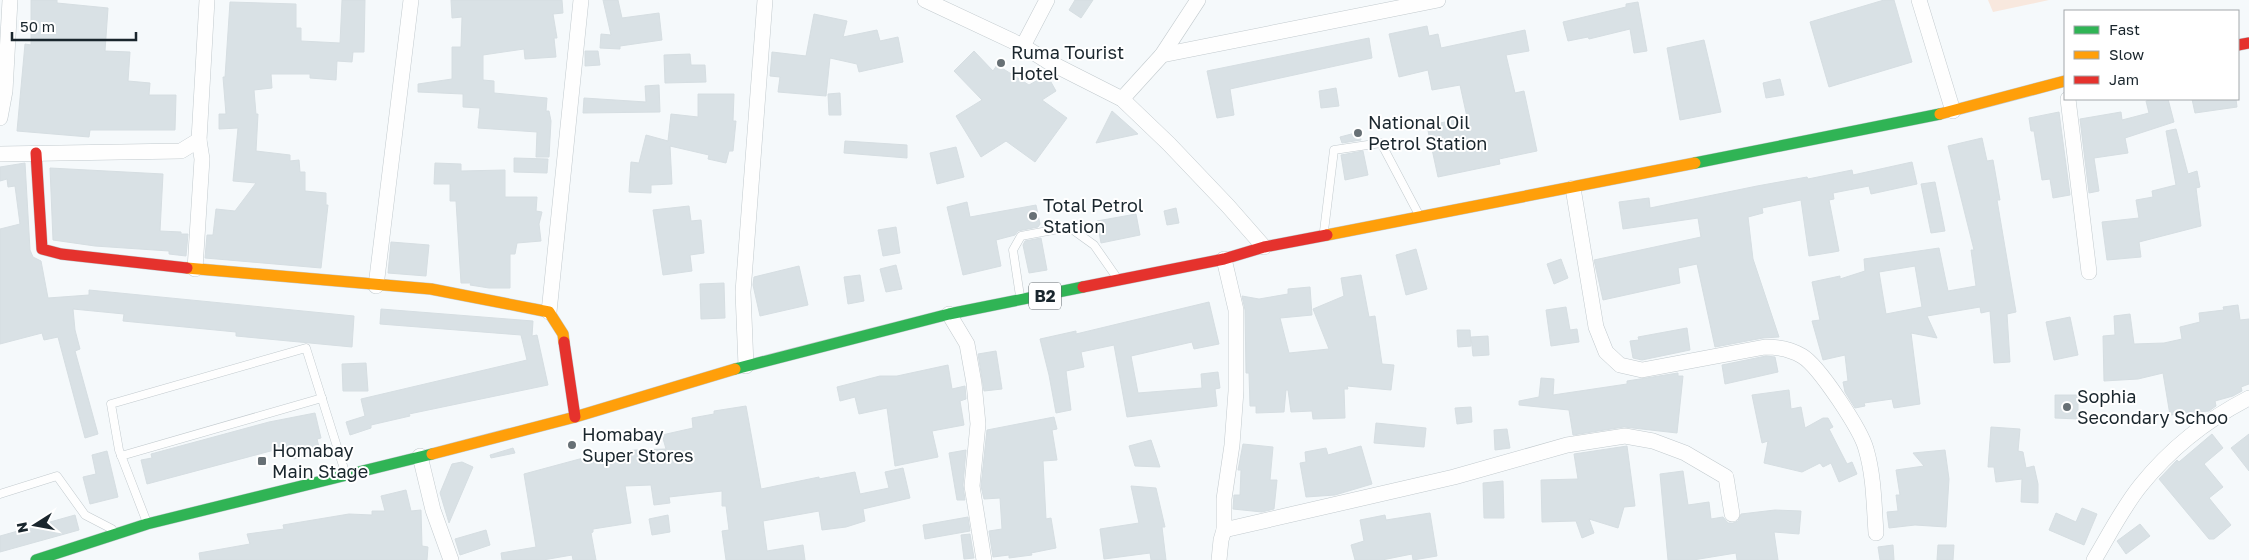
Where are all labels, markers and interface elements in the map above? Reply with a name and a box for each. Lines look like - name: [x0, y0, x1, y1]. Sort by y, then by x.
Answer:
- scale bar: [12, 10, 136, 42]
- legend: [2064, 10, 2239, 100]
- text: 50 m: [20, 17, 55, 35]
- text: Fast: [2109, 20, 2140, 38]
- place label: Ruma Tourist Hotel: [1011, 41, 1124, 84]
- text: Slow: [2109, 45, 2144, 63]
- marker: Ruma Tourist Hotel: [995, 57, 1007, 69]
- text: Jam: [2109, 70, 2139, 88]
- place label: National Oil Petrol Station: [1368, 111, 1487, 154]
- marker: National Oil Petrol Station: [1352, 127, 1364, 139]
- place label: Total Petrol Station: [1043, 194, 1144, 237]
- marker: Total Petrol Station: [1027, 210, 1039, 222]
- road number: B2: [1029, 282, 1061, 310]
- place label: Sophia Secondary Schoo: [2077, 385, 2228, 428]
- marker: Sophia Secondary Schoo: [2061, 401, 2073, 413]
- place label: Homabay Super Stores: [582, 423, 693, 466]
- place label: Homabay Main Stage: [272, 439, 368, 482]
- marker: Homabay Super Stores: [566, 439, 578, 451]
- marker: Homabay Main Stage: [256, 455, 268, 467]
- north arrow: [10, 500, 60, 550]
- text: N: [12, 521, 31, 534]

